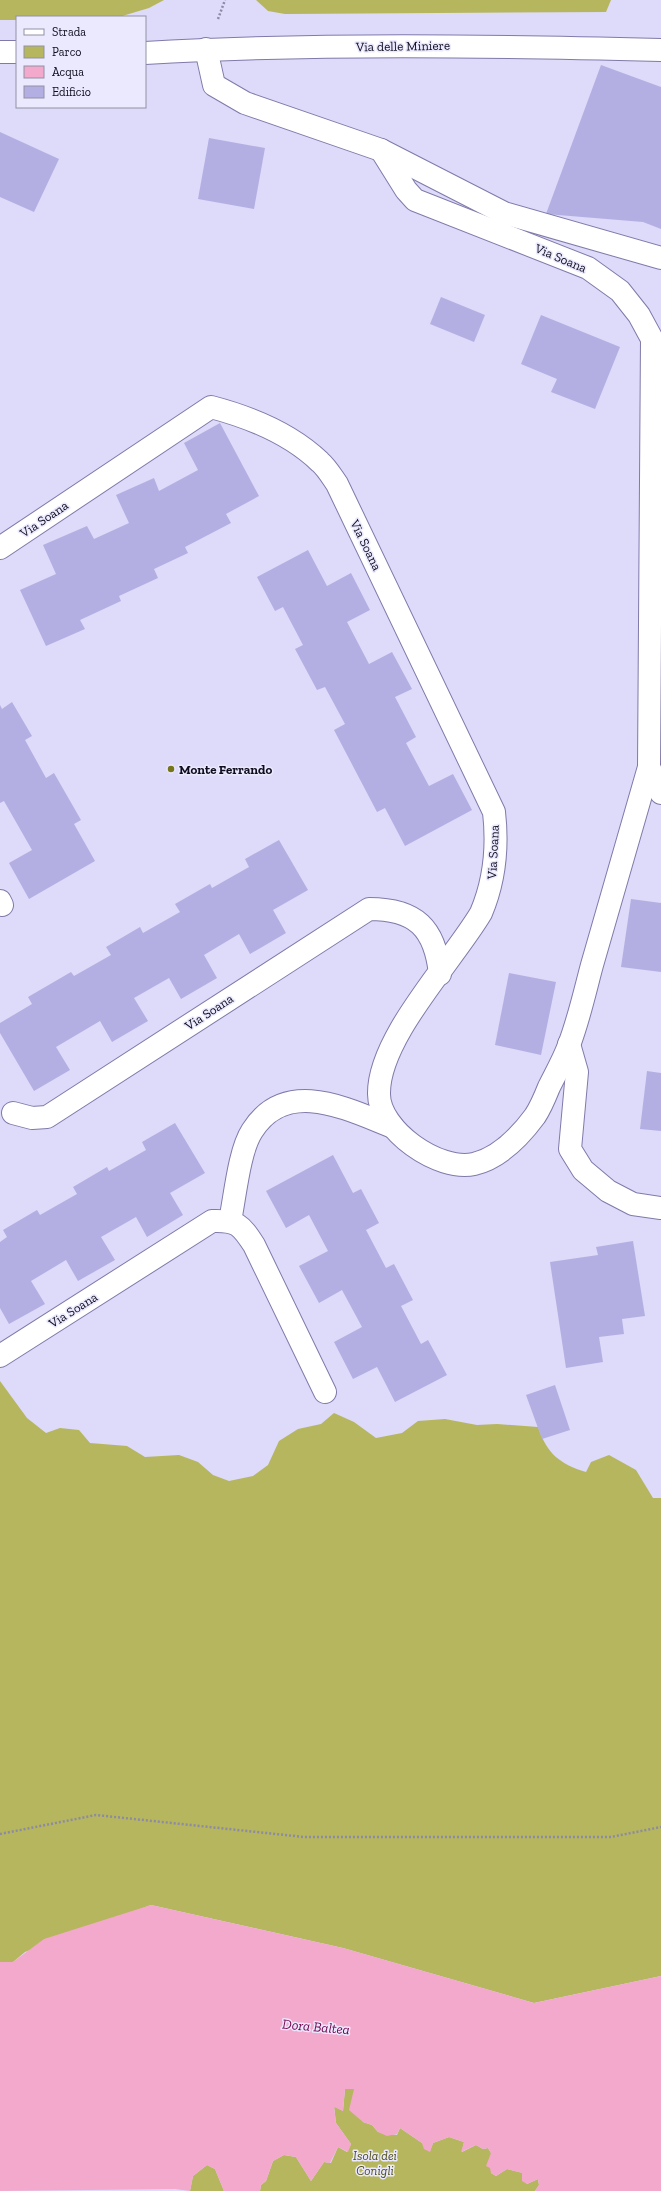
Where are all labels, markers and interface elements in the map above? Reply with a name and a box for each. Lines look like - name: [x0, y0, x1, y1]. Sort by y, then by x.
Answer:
- legend: [16, 16, 146, 108]
- text: Strada: [52, 25, 86, 39]
- street label: Via delle Miniere: [355, 38, 450, 54]
- text: Parco: [52, 45, 81, 59]
- text: Acqua: [52, 65, 84, 79]
- text: Edificio: [52, 85, 91, 99]
- street label: Via Soana: [532, 240, 590, 276]
- street label: Via Soana: [16, 497, 71, 541]
- street label: Via Soana: [347, 516, 385, 573]
- place label: Monte Ferrando: [179, 762, 272, 777]
- marker: Monte Ferrando: [166, 764, 176, 774]
- street label: Via Soana: [484, 824, 502, 881]
- street label: Via Soana: [181, 990, 237, 1034]
- street label: Via Soana: [45, 1289, 101, 1331]
- water label: Dora Baltea: [281, 2016, 351, 2038]
- park label: Isola dei Conigli: [353, 2148, 397, 2178]

